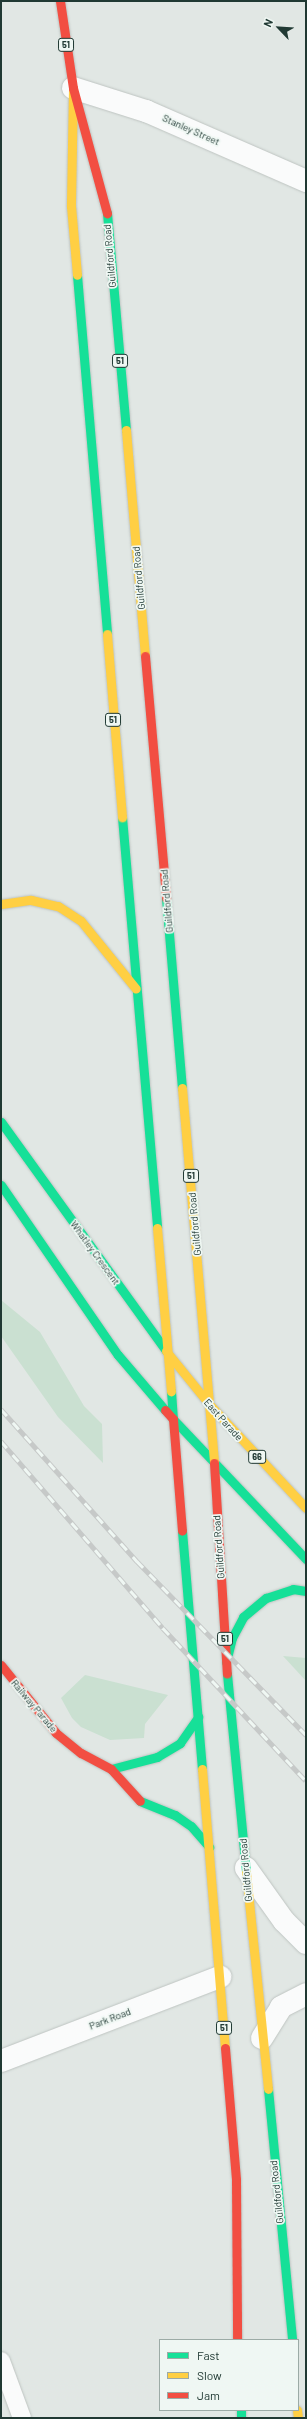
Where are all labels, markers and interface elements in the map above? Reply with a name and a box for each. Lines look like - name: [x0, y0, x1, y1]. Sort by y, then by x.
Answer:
- north arrow: [259, 8, 299, 48]
- text: N: [260, 17, 275, 29]
- road number: 51: [58, 38, 74, 52]
- street label: Stanley Street: [161, 112, 221, 148]
- street label: Guildford Road: [101, 224, 119, 288]
- road number: 51: [112, 354, 128, 368]
- street label: Guildford Road: [130, 546, 148, 610]
- road number: 51: [105, 713, 121, 727]
- street label: Guildford Road: [158, 869, 176, 933]
- road number: 51: [183, 1169, 199, 1183]
- street label: Guildford Road: [186, 1192, 204, 1256]
- street label: Whatley Crescent: [68, 1219, 122, 1287]
- street label: East Parade: [201, 1397, 245, 1443]
- road number: 66: [248, 1450, 266, 1464]
- street label: Guildford Road: [211, 1515, 227, 1579]
- road number: 51: [217, 1632, 233, 1646]
- street label: Railway Parade: [8, 1677, 60, 1735]
- street label: Guildford Road: [237, 1838, 255, 1902]
- street label: Park Road: [87, 2006, 133, 2032]
- road number: 51: [216, 2021, 232, 2035]
- street label: Guildford Road: [268, 2160, 286, 2224]
- legend: [159, 2339, 299, 2411]
- text: Fast: [197, 2348, 220, 2362]
- text: Slow: [197, 2368, 222, 2382]
- text: Jam: [197, 2388, 220, 2402]

